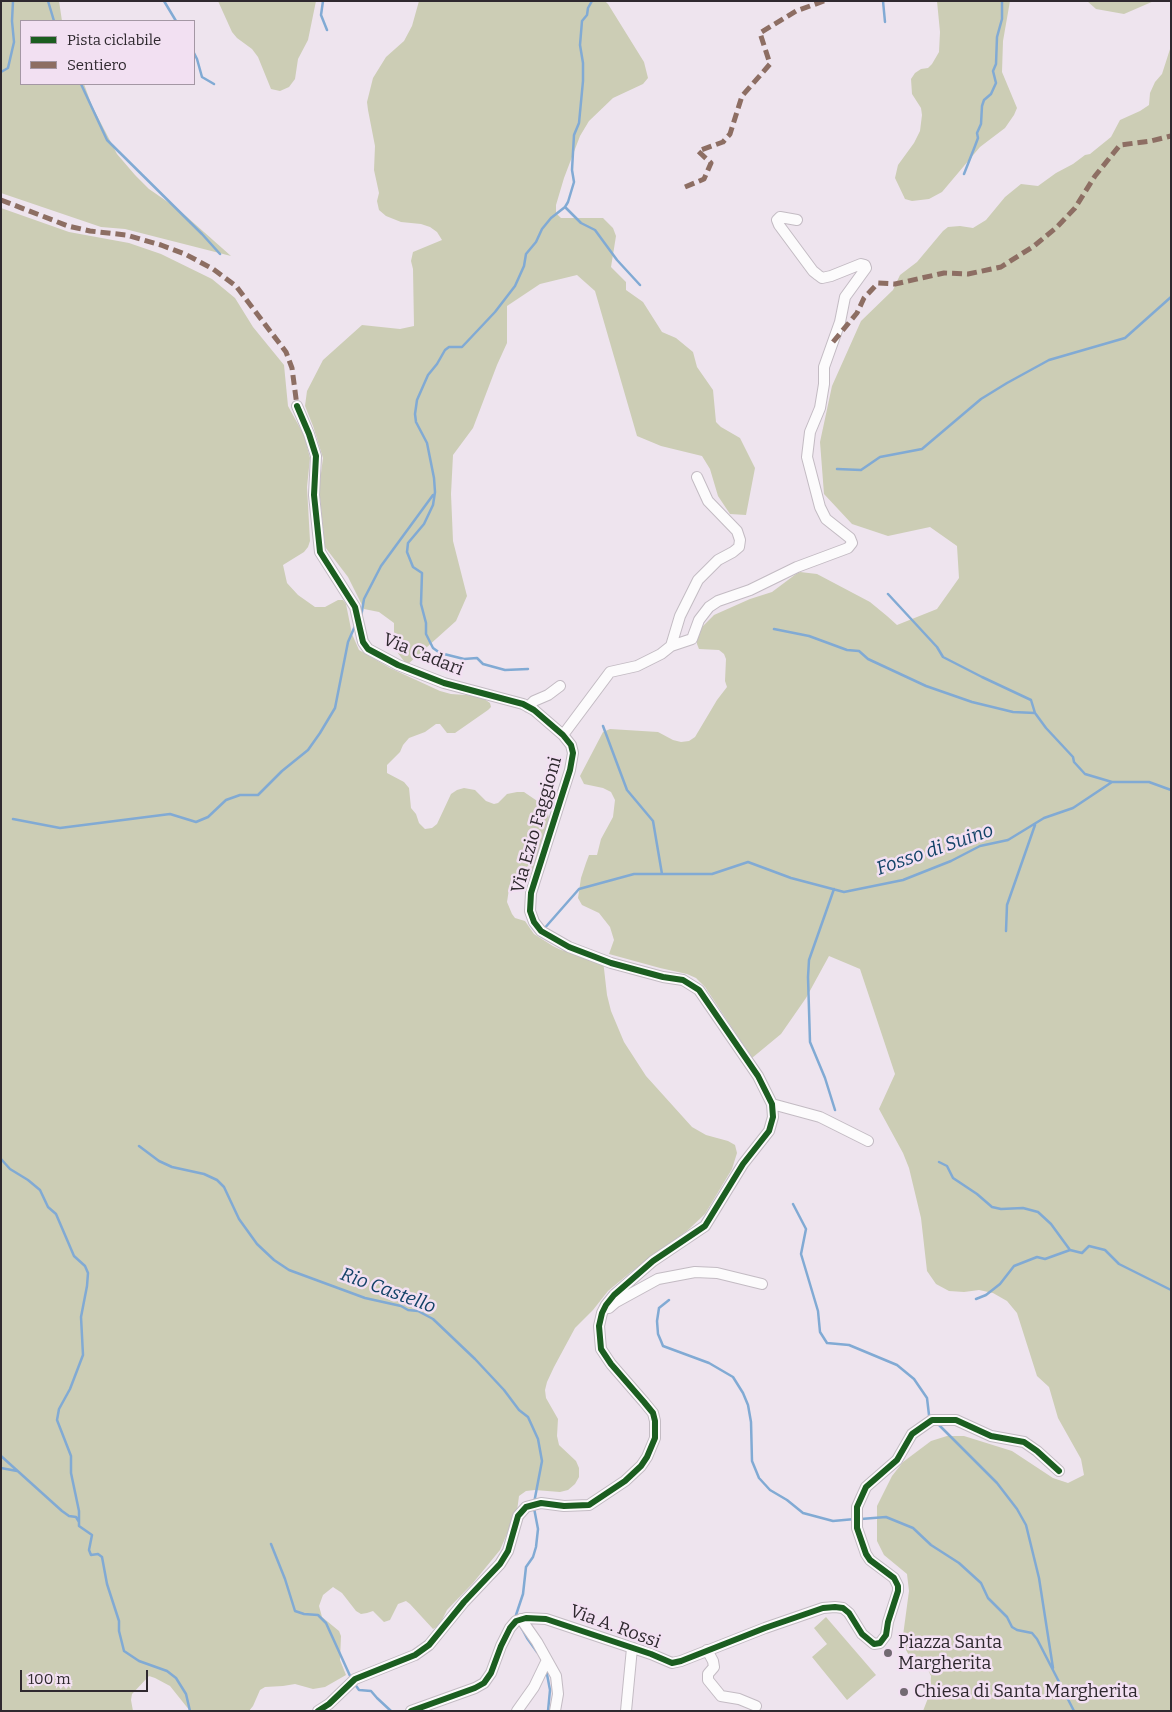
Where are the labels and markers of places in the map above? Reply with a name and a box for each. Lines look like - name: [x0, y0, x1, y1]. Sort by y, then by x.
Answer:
- place label: Piazza Santa Margherita: [898, 1632, 1002, 1675]
- marker: Piazza Santa Margherita: [882, 1647, 894, 1659]
- place label: Chiesa di Santa Margherita: [914, 1681, 1138, 1703]
- marker: Chiesa di Santa Margherita: [898, 1686, 910, 1698]

